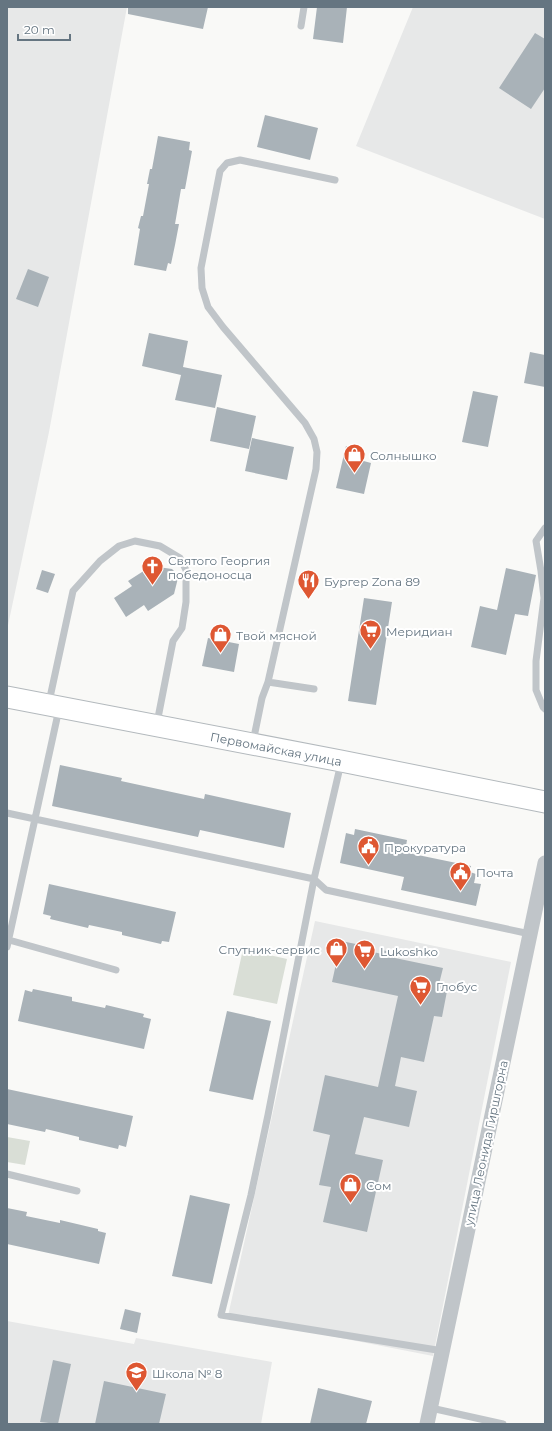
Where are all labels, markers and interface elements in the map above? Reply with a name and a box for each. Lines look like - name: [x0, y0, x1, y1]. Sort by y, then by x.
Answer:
- scale bar: [18, 16, 70, 42]
- text: 20 m: [24, 22, 55, 37]
- shop icon: Солнышко: [341, 442, 367, 475]
- place label: Солнышко: [370, 448, 437, 463]
- place label: Святого Георгия победоносца: [168, 553, 270, 582]
- church icon: Святого Георгия победоносца: [139, 554, 165, 587]
- restaurant icon: Бургер Zona 89: [296, 568, 322, 601]
- place label: Бургер Zona 89: [324, 574, 420, 589]
- supermarket icon: Меридиан: [357, 618, 383, 651]
- shop icon: Твой мясной: [208, 622, 234, 655]
- place label: Меридиан: [386, 624, 453, 639]
- place label: Твой мясной: [236, 628, 317, 643]
- street label: Первомайская улица: [209, 729, 343, 769]
- public building icon: Прокуратура: [355, 834, 381, 867]
- place label: Прокуратура: [384, 840, 466, 855]
- public building icon: Почта: [448, 859, 474, 892]
- place label: Почта: [476, 865, 513, 880]
- shop icon: Спутник-сервис: [323, 936, 349, 969]
- supermarket icon: Lukoshko: [351, 938, 377, 971]
- place label: Спутник-сервис: [219, 942, 320, 957]
- place label: Lukoshko: [380, 944, 438, 959]
- supermarket icon: Глобус: [407, 973, 433, 1006]
- place label: Глобус: [436, 979, 477, 994]
- street label: улица Леонида Гиршгорна: [461, 1059, 511, 1228]
- shop icon: Сом: [337, 1172, 363, 1205]
- place label: Сом: [366, 1178, 391, 1193]
- school or university icon: Школа № 8: [124, 1360, 150, 1393]
- place label: Школа № 8: [152, 1366, 223, 1381]

